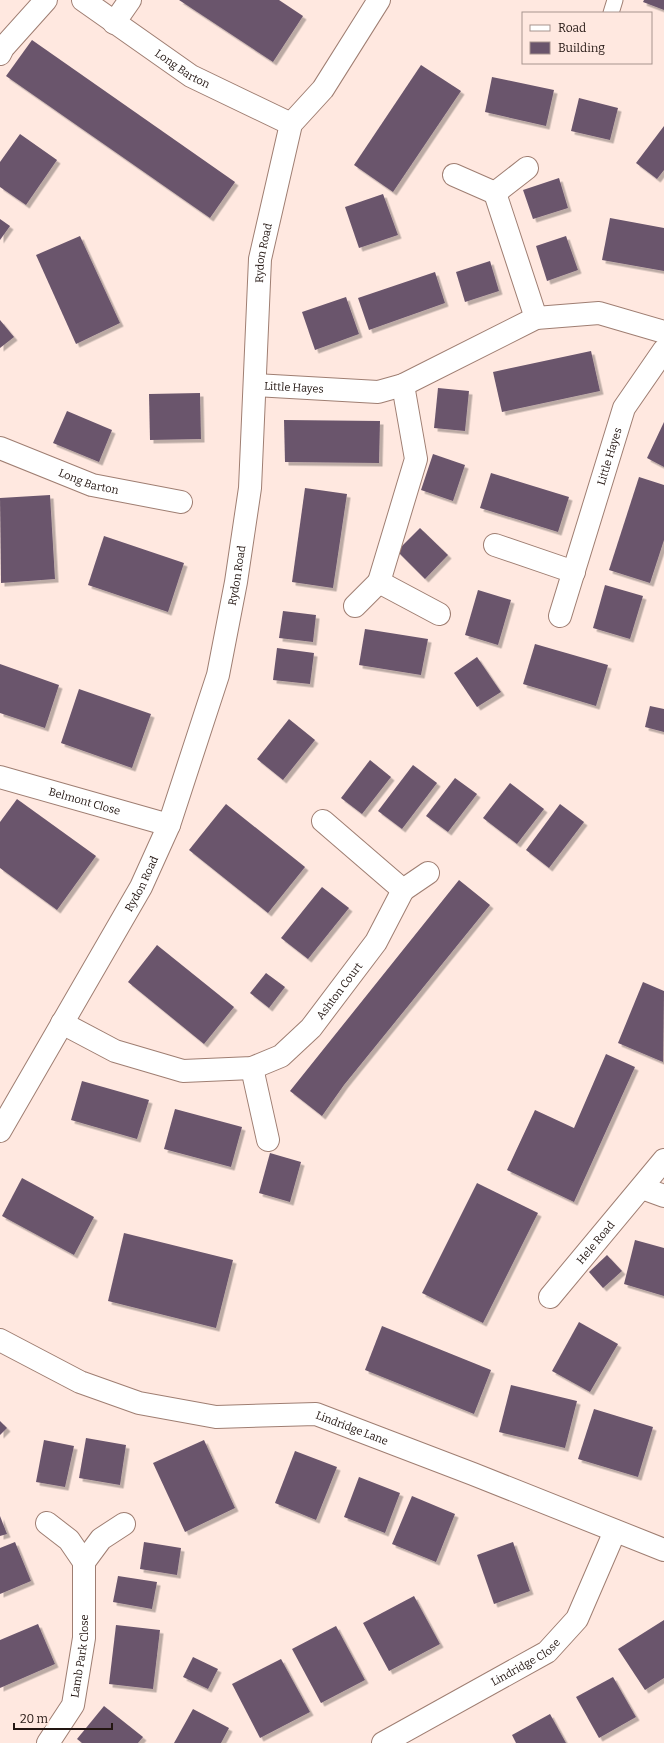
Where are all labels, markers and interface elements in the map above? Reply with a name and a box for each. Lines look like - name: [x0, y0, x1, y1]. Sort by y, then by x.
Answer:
- legend: [522, 12, 652, 64]
- text: Road: [558, 21, 586, 35]
- text: Building: [558, 41, 605, 55]
- street label: Long Barton: [152, 47, 212, 91]
- street label: Rydon Road: [253, 222, 275, 283]
- street label: Little Hayes: [264, 380, 324, 396]
- street label: Little Hayes: [595, 426, 625, 487]
- street label: Long Barton: [57, 466, 120, 497]
- street label: Rydon Road: [226, 544, 248, 607]
- street label: Belmont Close: [47, 785, 122, 818]
- street label: Rydon Road: [122, 854, 161, 914]
- street label: Ashton Court: [314, 960, 365, 1022]
- street label: Hele Road: [574, 1218, 618, 1267]
- street label: Lindridge Lane: [314, 1409, 390, 1448]
- street label: Lamb Park Close: [68, 1614, 91, 1699]
- street label: Lindridge Close: [489, 1636, 563, 1689]
- scale bar: [14, 1705, 112, 1731]
- text: 20 m: [20, 1712, 49, 1726]

